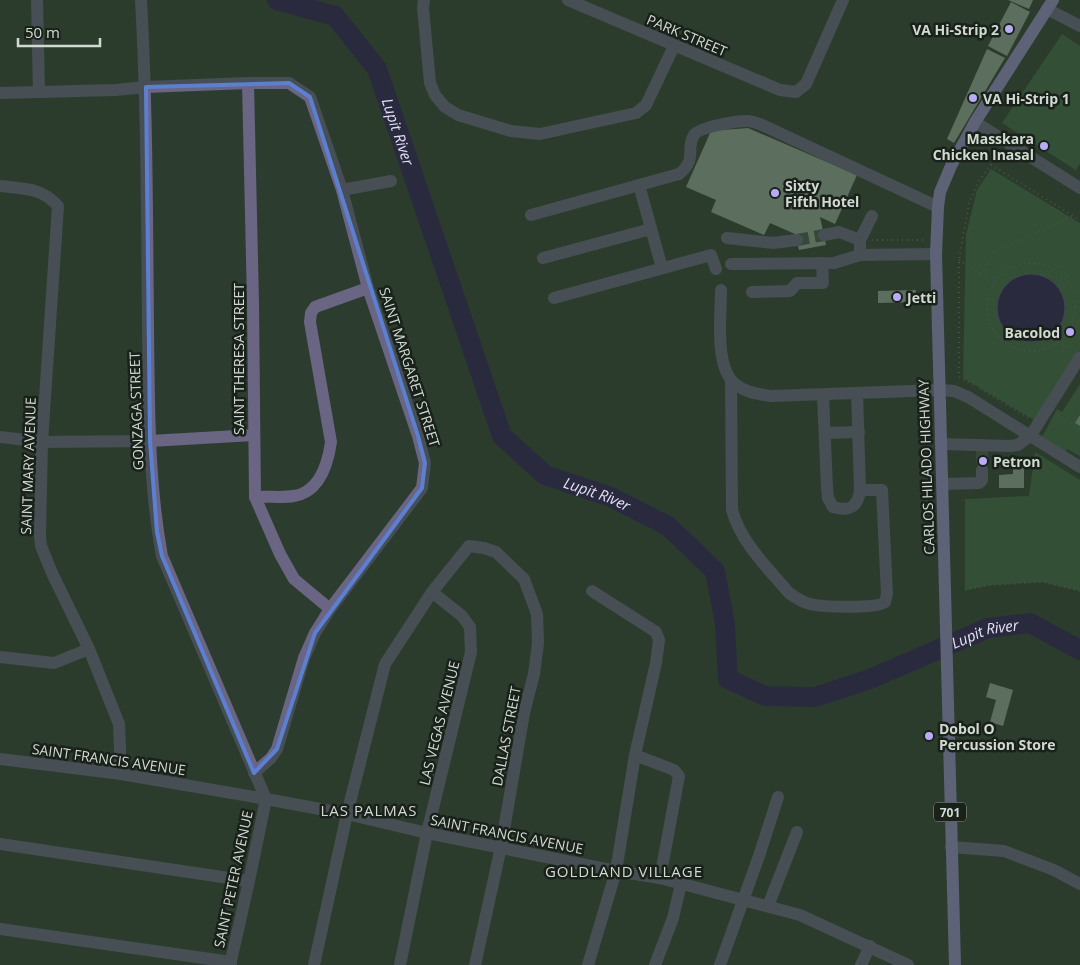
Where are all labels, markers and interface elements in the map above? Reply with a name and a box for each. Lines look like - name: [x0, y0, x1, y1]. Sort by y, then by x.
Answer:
- street label: PARK STREET: [644, 10, 730, 61]
- scale bar: [18, 15, 100, 47]
- place label: VA Hi-Strip 2: [912, 20, 999, 39]
- text: 50 m: [25, 22, 60, 42]
- marker: VA Hi-Strip 2: [1003, 23, 1015, 35]
- place label: VA Hi-Strip 1: [983, 89, 1070, 108]
- marker: VA Hi-Strip 1: [967, 92, 979, 104]
- water label: Lupit River: [378, 95, 419, 169]
- place label: Masskara Chicken Inasal: [933, 129, 1034, 164]
- marker: Masskara Chicken Inasal: [1038, 140, 1050, 152]
- place label: Sixty Fifth Hotel: [785, 176, 859, 211]
- marker: Sixty Fifth Hotel: [769, 187, 781, 199]
- street label: SAINT THERESA STREET: [229, 283, 248, 435]
- street label: SAINT MARGARET STREET: [375, 285, 445, 449]
- place label: Jetti: [905, 288, 936, 307]
- marker: Jetti: [891, 291, 903, 303]
- place label: Bacolod: [1004, 323, 1060, 342]
- marker: Bacolod: [1064, 326, 1076, 338]
- street label: GONZAGA STREET: [124, 351, 148, 471]
- street label: CARLOS HILADO HIGHWAY: [913, 379, 939, 555]
- street label: SAINT MARY AVENUE: [16, 397, 40, 535]
- place label: Petron: [993, 452, 1040, 471]
- marker: Petron: [977, 455, 989, 467]
- water label: Lupit River: [561, 472, 635, 516]
- water label: Lupit River: [948, 614, 1021, 653]
- street label: LAS VEGAS AVENUE: [414, 659, 464, 787]
- street label: DALLAS STREET: [487, 684, 525, 787]
- place label: Dobol O Percussion Store: [939, 719, 1056, 754]
- marker: Dobol O Percussion Store: [923, 730, 935, 742]
- street label: SAINT FRANCIS AVENUE: [31, 739, 187, 779]
- district label: LAS PALMAS: [321, 800, 417, 820]
- road number: 701: [934, 802, 966, 822]
- street label: SAINT PETER AVENUE: [209, 809, 257, 949]
- street label: SAINT FRANCIS AVENUE: [429, 810, 585, 858]
- district label: GOLDLAND VILLAGE: [545, 861, 703, 881]

